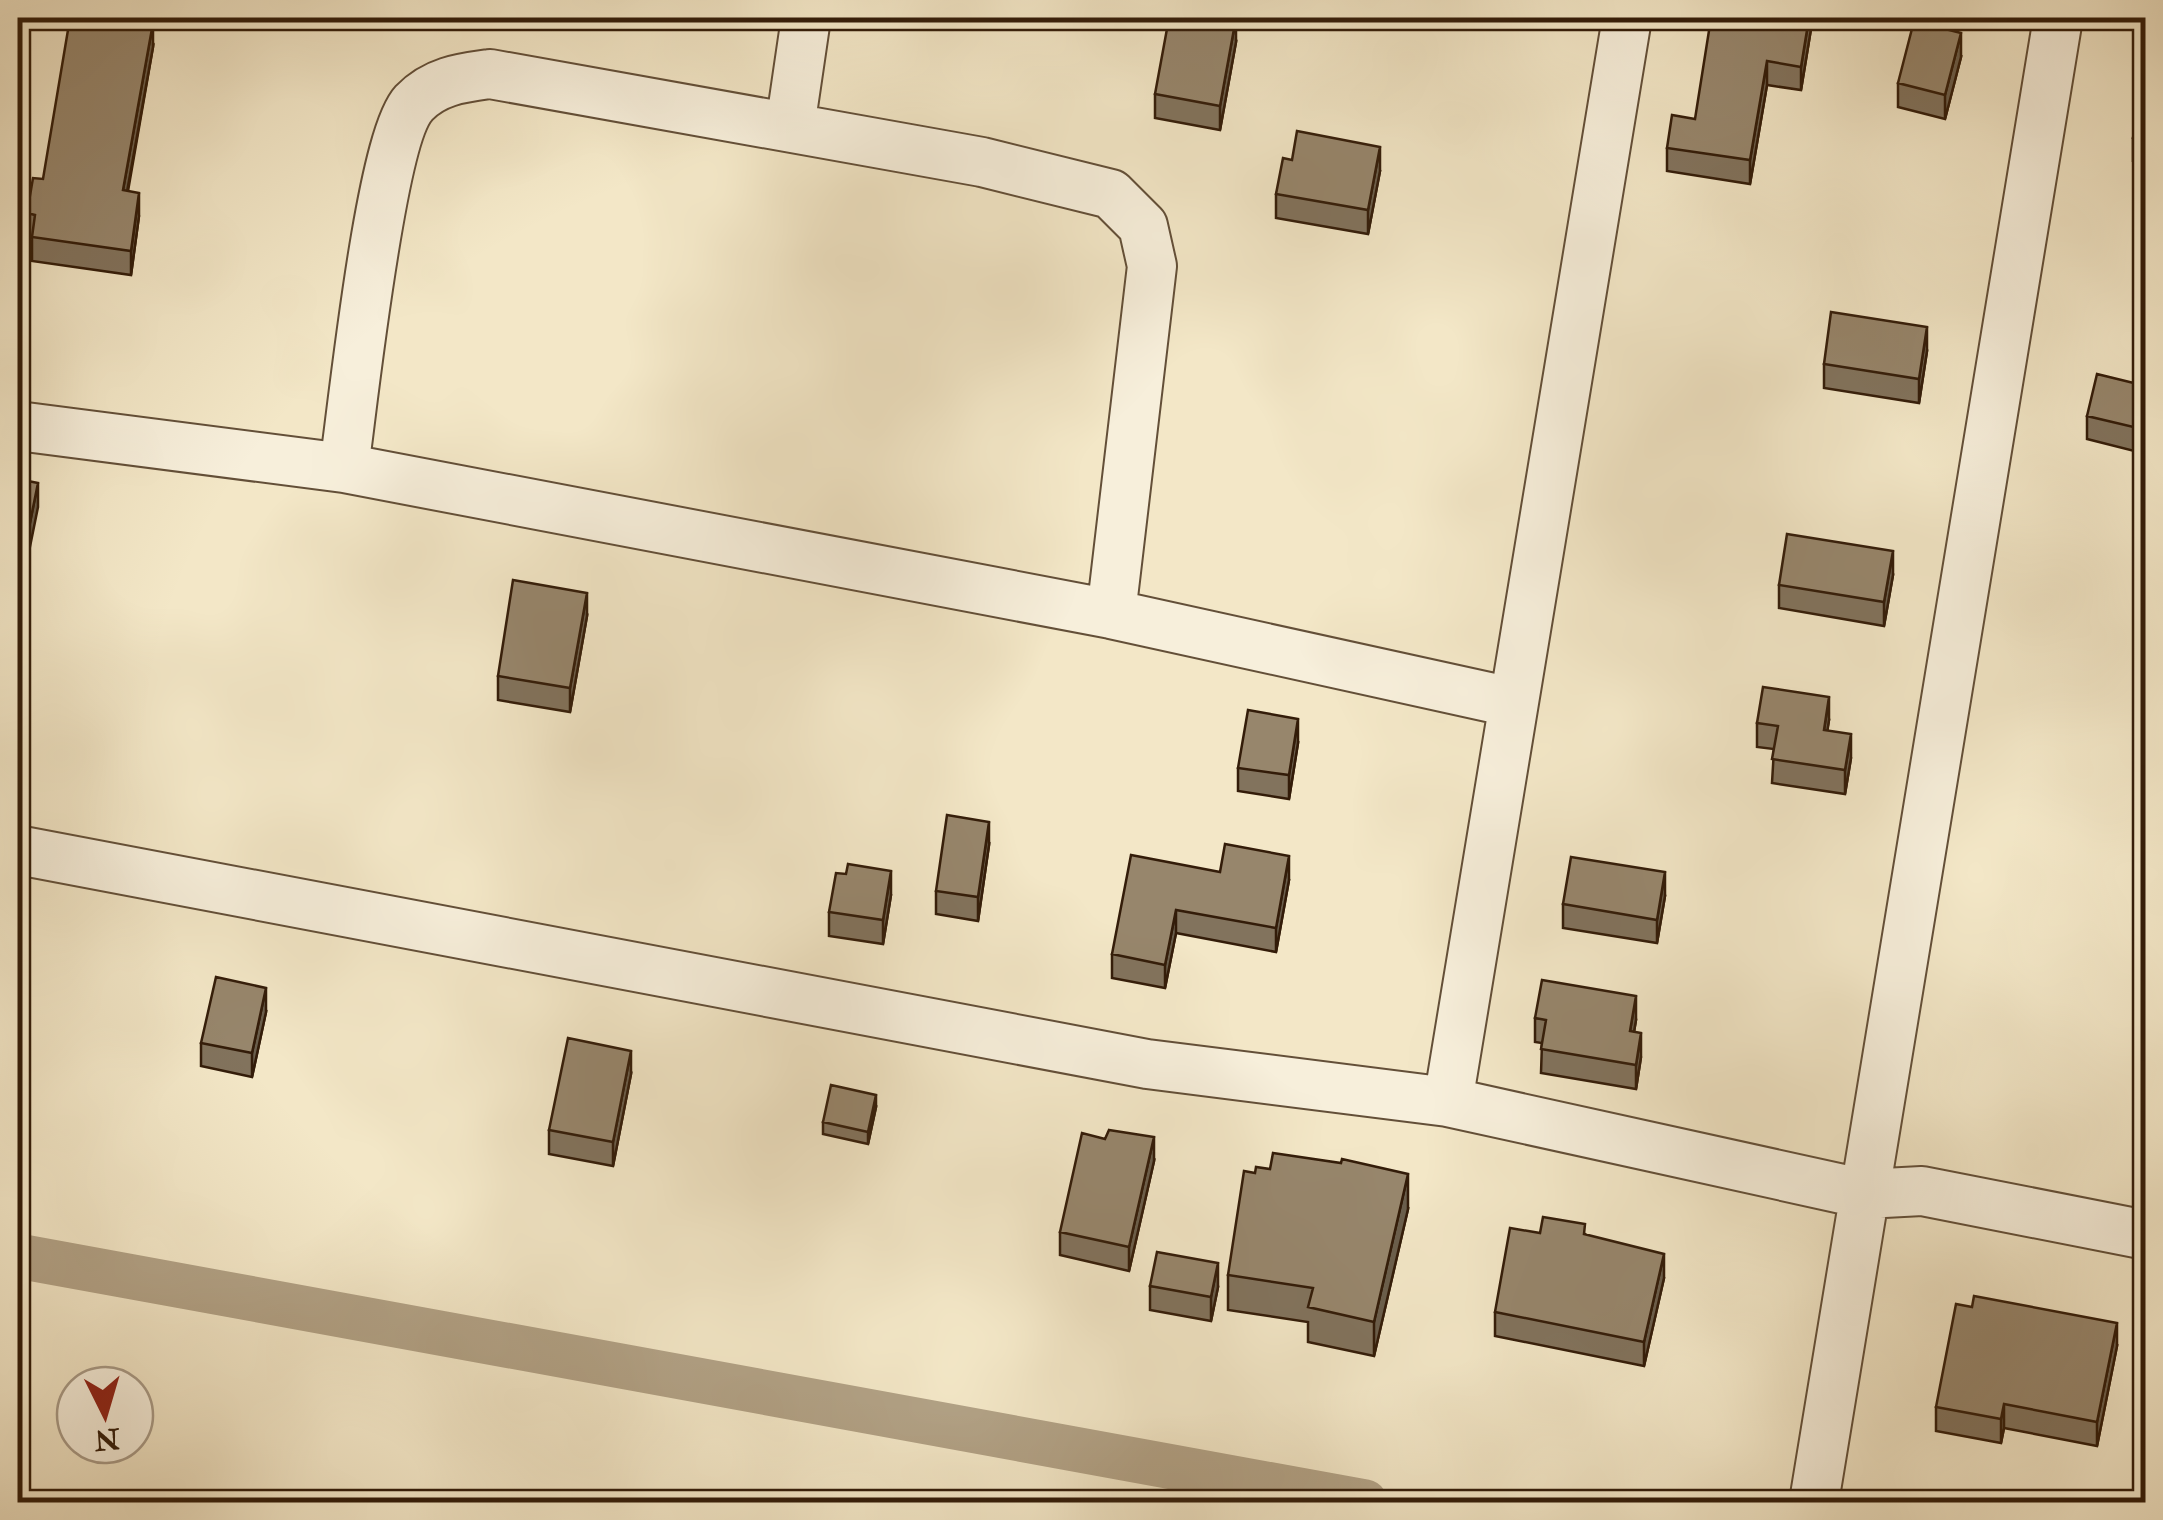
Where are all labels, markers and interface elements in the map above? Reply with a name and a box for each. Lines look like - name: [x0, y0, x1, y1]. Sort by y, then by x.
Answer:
- north arrow: [55, 1365, 155, 1465]
- text: N: [92, 1420, 122, 1457]

